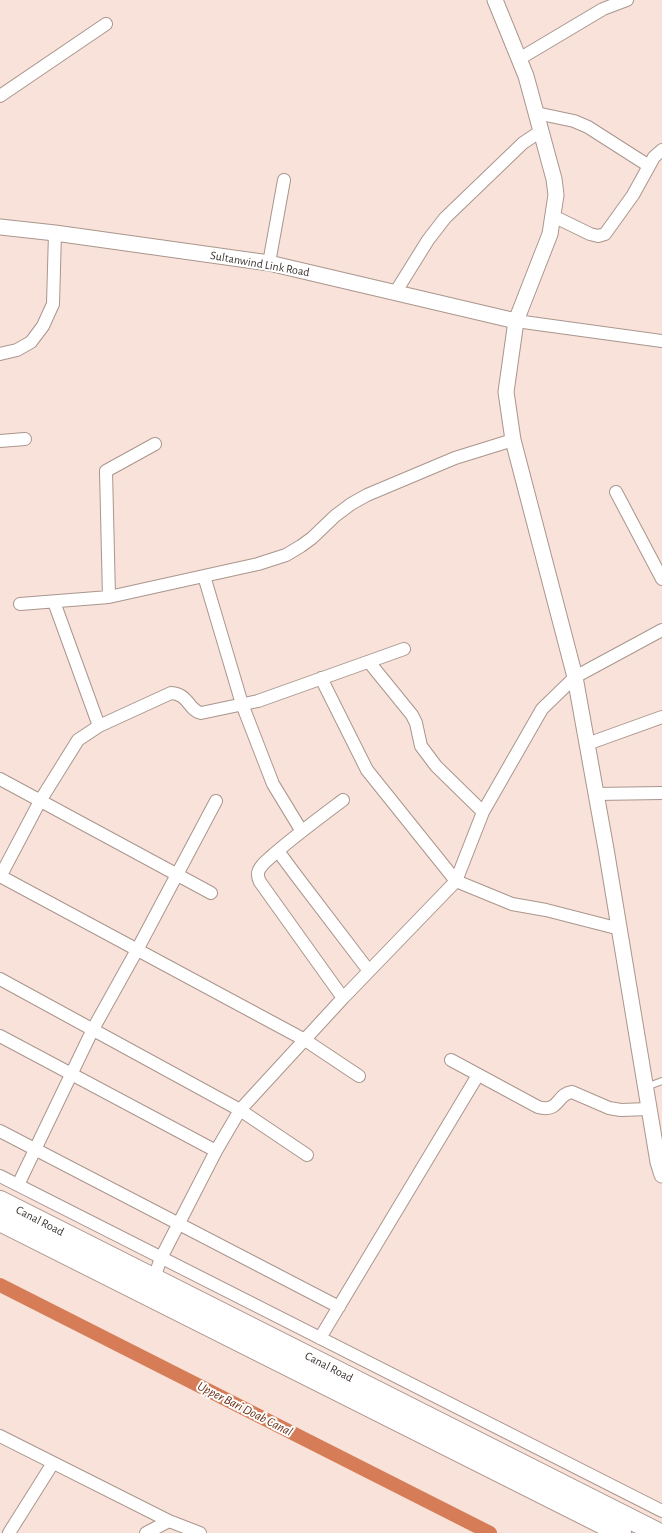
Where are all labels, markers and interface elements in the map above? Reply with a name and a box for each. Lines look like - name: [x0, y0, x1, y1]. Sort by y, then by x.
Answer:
- street label: Sultanwind Link Road: [209, 248, 311, 280]
- street label: Canal Road: [13, 1203, 67, 1239]
- street label: Canal Road: [302, 1349, 356, 1385]
- water label: Upper Bari Doab Canal: [195, 1378, 295, 1440]

